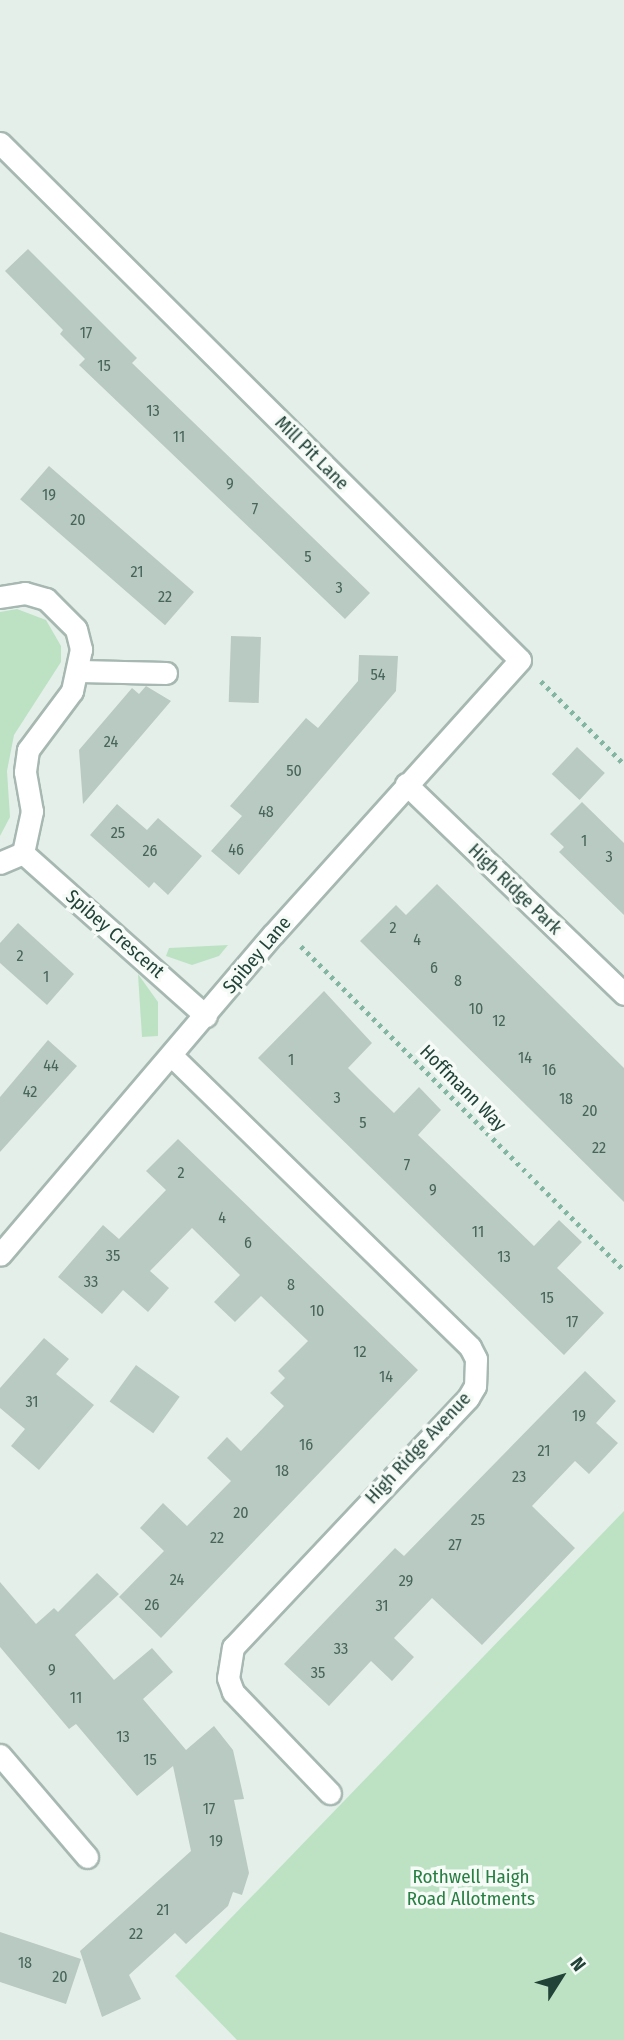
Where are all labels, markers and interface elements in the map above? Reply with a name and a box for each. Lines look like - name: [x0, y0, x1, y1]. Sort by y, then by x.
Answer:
- house number: 17: [80, 323, 92, 343]
- house number: 15: [97, 356, 111, 376]
- house number: 13: [146, 401, 160, 421]
- street label: Mill Pit Lane: [270, 411, 354, 495]
- house number: 11: [173, 427, 185, 447]
- house number: 9: [226, 474, 234, 494]
- house number: 19: [42, 485, 56, 505]
- house number: 7: [252, 499, 258, 519]
- house number: 20: [70, 510, 86, 530]
- house number: 5: [304, 547, 312, 567]
- house number: 21: [131, 562, 143, 582]
- house number: 3: [335, 578, 343, 598]
- house number: 22: [158, 587, 172, 607]
- house number: 54: [370, 665, 386, 685]
- house number: 24: [104, 732, 118, 752]
- house number: 50: [286, 761, 302, 781]
- house number: 48: [258, 802, 274, 822]
- house number: 25: [111, 823, 125, 843]
- house number: 1: [581, 831, 587, 851]
- street label: High Ridge Park: [463, 839, 567, 939]
- house number: 46: [228, 840, 244, 860]
- house number: 26: [143, 841, 157, 861]
- house number: 3: [605, 847, 613, 867]
- street label: Spibey Crescent: [61, 885, 169, 983]
- street label: Spibey Lane: [218, 912, 296, 998]
- house number: 2: [389, 918, 397, 938]
- house number: 4: [413, 930, 421, 950]
- house number: 2: [16, 946, 24, 966]
- house number: 6: [430, 958, 438, 978]
- house number: 1: [43, 967, 49, 987]
- house number: 8: [454, 971, 462, 991]
- house number: 10: [469, 999, 483, 1019]
- house number: 12: [492, 1011, 506, 1031]
- street label: Hoffmann Way: [415, 1040, 511, 1136]
- house number: 14: [518, 1048, 532, 1068]
- house number: 1: [288, 1050, 294, 1070]
- house number: 44: [43, 1056, 59, 1076]
- house number: 16: [542, 1060, 556, 1080]
- house number: 42: [23, 1082, 37, 1102]
- house number: 3: [333, 1088, 341, 1108]
- house number: 18: [559, 1089, 573, 1109]
- house number: 20: [582, 1101, 598, 1121]
- house number: 5: [359, 1113, 367, 1133]
- house number: 22: [592, 1138, 606, 1158]
- house number: 7: [404, 1155, 410, 1175]
- house number: 2: [177, 1163, 185, 1183]
- house number: 9: [429, 1180, 437, 1200]
- house number: 4: [218, 1208, 226, 1228]
- house number: 11: [472, 1222, 484, 1242]
- house number: 6: [244, 1233, 252, 1253]
- house number: 35: [106, 1246, 120, 1266]
- house number: 13: [497, 1247, 511, 1267]
- house number: 33: [84, 1272, 98, 1292]
- house number: 8: [287, 1275, 295, 1295]
- house number: 15: [540, 1288, 554, 1308]
- house number: 10: [310, 1301, 324, 1321]
- house number: 17: [566, 1312, 578, 1332]
- house number: 12: [353, 1342, 367, 1362]
- house number: 14: [379, 1367, 393, 1387]
- street label: High Ridge Avenue: [360, 1387, 476, 1509]
- house number: 31: [25, 1392, 39, 1412]
- house number: 19: [572, 1406, 586, 1426]
- house number: 16: [299, 1435, 313, 1455]
- house number: 21: [538, 1441, 550, 1461]
- house number: 18: [275, 1461, 289, 1481]
- house number: 23: [512, 1467, 526, 1487]
- house number: 20: [233, 1503, 249, 1523]
- house number: 25: [471, 1510, 485, 1530]
- house number: 22: [210, 1528, 224, 1548]
- house number: 27: [448, 1535, 462, 1555]
- house number: 24: [170, 1570, 184, 1590]
- house number: 29: [399, 1571, 413, 1591]
- house number: 26: [145, 1595, 159, 1615]
- house number: 31: [375, 1596, 389, 1616]
- house number: 33: [334, 1639, 348, 1659]
- house number: 9: [48, 1660, 56, 1680]
- house number: 35: [311, 1663, 325, 1683]
- house number: 11: [70, 1688, 82, 1708]
- house number: 13: [116, 1727, 130, 1747]
- house number: 15: [143, 1750, 157, 1770]
- house number: 17: [203, 1799, 215, 1819]
- house number: 19: [209, 1831, 223, 1851]
- park label: Rothwell Haigh Road Allotments: [407, 1866, 535, 1910]
- house number: 21: [157, 1900, 169, 1920]
- house number: 22: [129, 1924, 143, 1944]
- north arrow: [526, 1942, 596, 2012]
- house number: 18: [18, 1953, 32, 1973]
- text: N: [566, 1953, 591, 1976]
- house number: 20: [52, 1967, 68, 1987]

